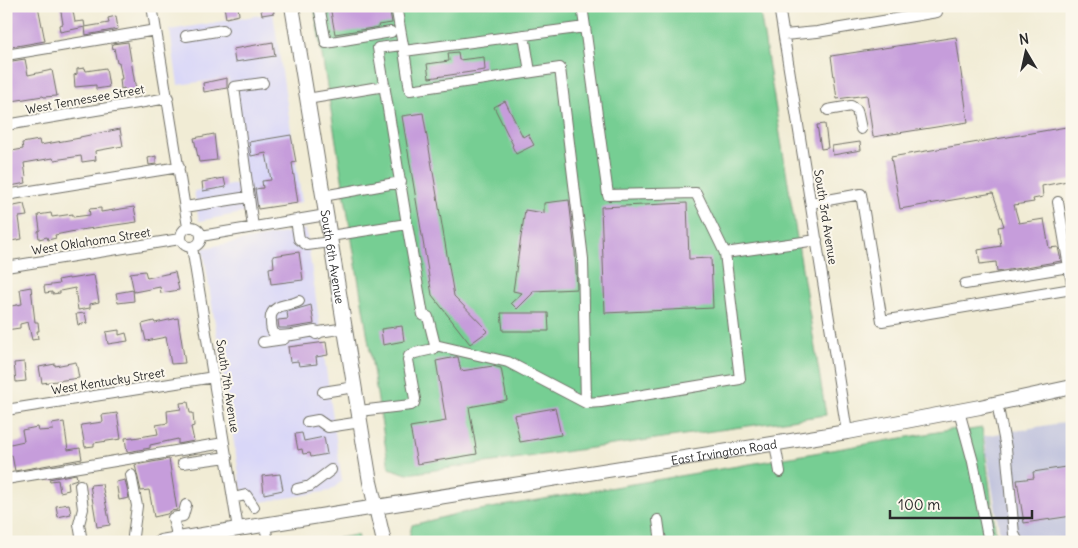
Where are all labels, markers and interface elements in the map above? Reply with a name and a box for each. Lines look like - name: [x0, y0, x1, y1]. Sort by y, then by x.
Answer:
- north arrow: [1000, 28, 1050, 78]
- text: N: [1018, 30, 1030, 49]
- street label: West Tennessee Street: [24, 81, 146, 117]
- street label: South 3rd Avenue: [811, 168, 841, 266]
- street label: South 6th Avenue: [318, 208, 348, 305]
- street label: West Oklahoma Street: [30, 224, 152, 258]
- street label: South 7th Avenue: [213, 338, 243, 434]
- street label: West Kentucky Street: [50, 365, 166, 397]
- street label: East Irvington Road: [670, 436, 778, 467]
- scale bar: [890, 488, 1033, 520]
- text: 100 m: [898, 495, 940, 514]

